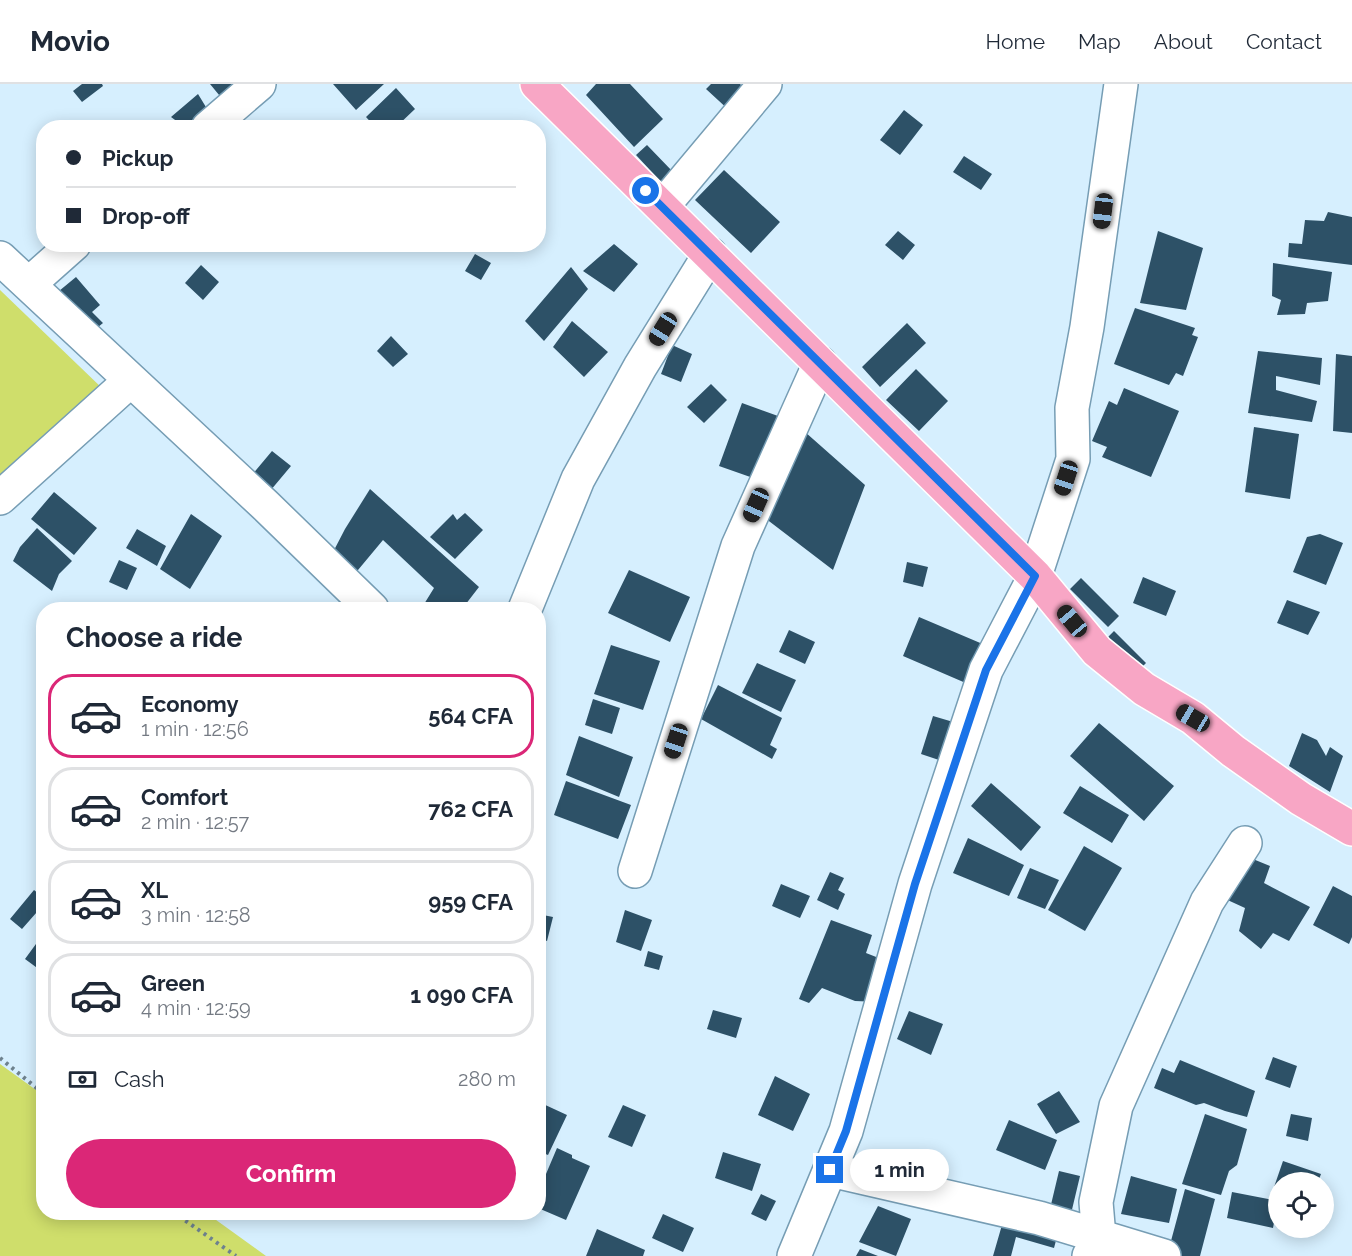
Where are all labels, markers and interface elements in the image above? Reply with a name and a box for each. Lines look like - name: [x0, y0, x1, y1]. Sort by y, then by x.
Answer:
- text: Movio: [30, 25, 110, 58]
- text: Home: [986, 29, 1045, 54]
- text: Map: [1078, 29, 1121, 54]
- text: About: [1154, 29, 1213, 54]
- text: Contact: [1246, 29, 1322, 54]
- text: Pickup: [102, 145, 174, 171]
- route start: [632, 177, 659, 204]
- car: [1092, 192, 1114, 230]
- text: Drop-off: [102, 203, 190, 229]
- car: [646, 309, 680, 349]
- car: [1052, 458, 1080, 498]
- car: [740, 485, 772, 525]
- car: [1054, 601, 1090, 641]
- text: Choose a ride: [66, 622, 242, 653]
- icon: car: [69, 689, 123, 743]
- text: Economy: [141, 691, 239, 717]
- car: [1173, 701, 1213, 735]
- text: 564 CFA: [428, 703, 513, 729]
- text: 1 min · 12:56: [141, 717, 249, 741]
- car: [662, 721, 690, 761]
- icon: car: [69, 782, 123, 836]
- text: Comfort: [141, 784, 228, 810]
- text: 762 CFA: [428, 796, 513, 822]
- text: 2 min · 12:57: [141, 810, 249, 834]
- icon: car: [69, 875, 123, 929]
- text: XL: [141, 877, 168, 903]
- text: 959 CFA: [428, 889, 513, 915]
- text: 3 min · 12:58: [141, 903, 251, 927]
- icon: car: [69, 968, 123, 1022]
- text: Green: [141, 970, 205, 996]
- text: 1 090 CFA: [410, 982, 513, 1008]
- text: 4 min · 12:59: [141, 996, 251, 1020]
- icon: cash: [66, 1063, 99, 1096]
- text: Cash: [114, 1066, 165, 1092]
- text: 280 m: [458, 1067, 516, 1091]
- button: Confirm: [66, 1139, 516, 1208]
- callout: 1 min: [851, 1149, 950, 1191]
- route end: [816, 1156, 843, 1183]
- text: 1 min: [874, 1158, 925, 1182]
- map controls: [1268, 1172, 1334, 1238]
- button: locate: [1268, 1172, 1334, 1238]

